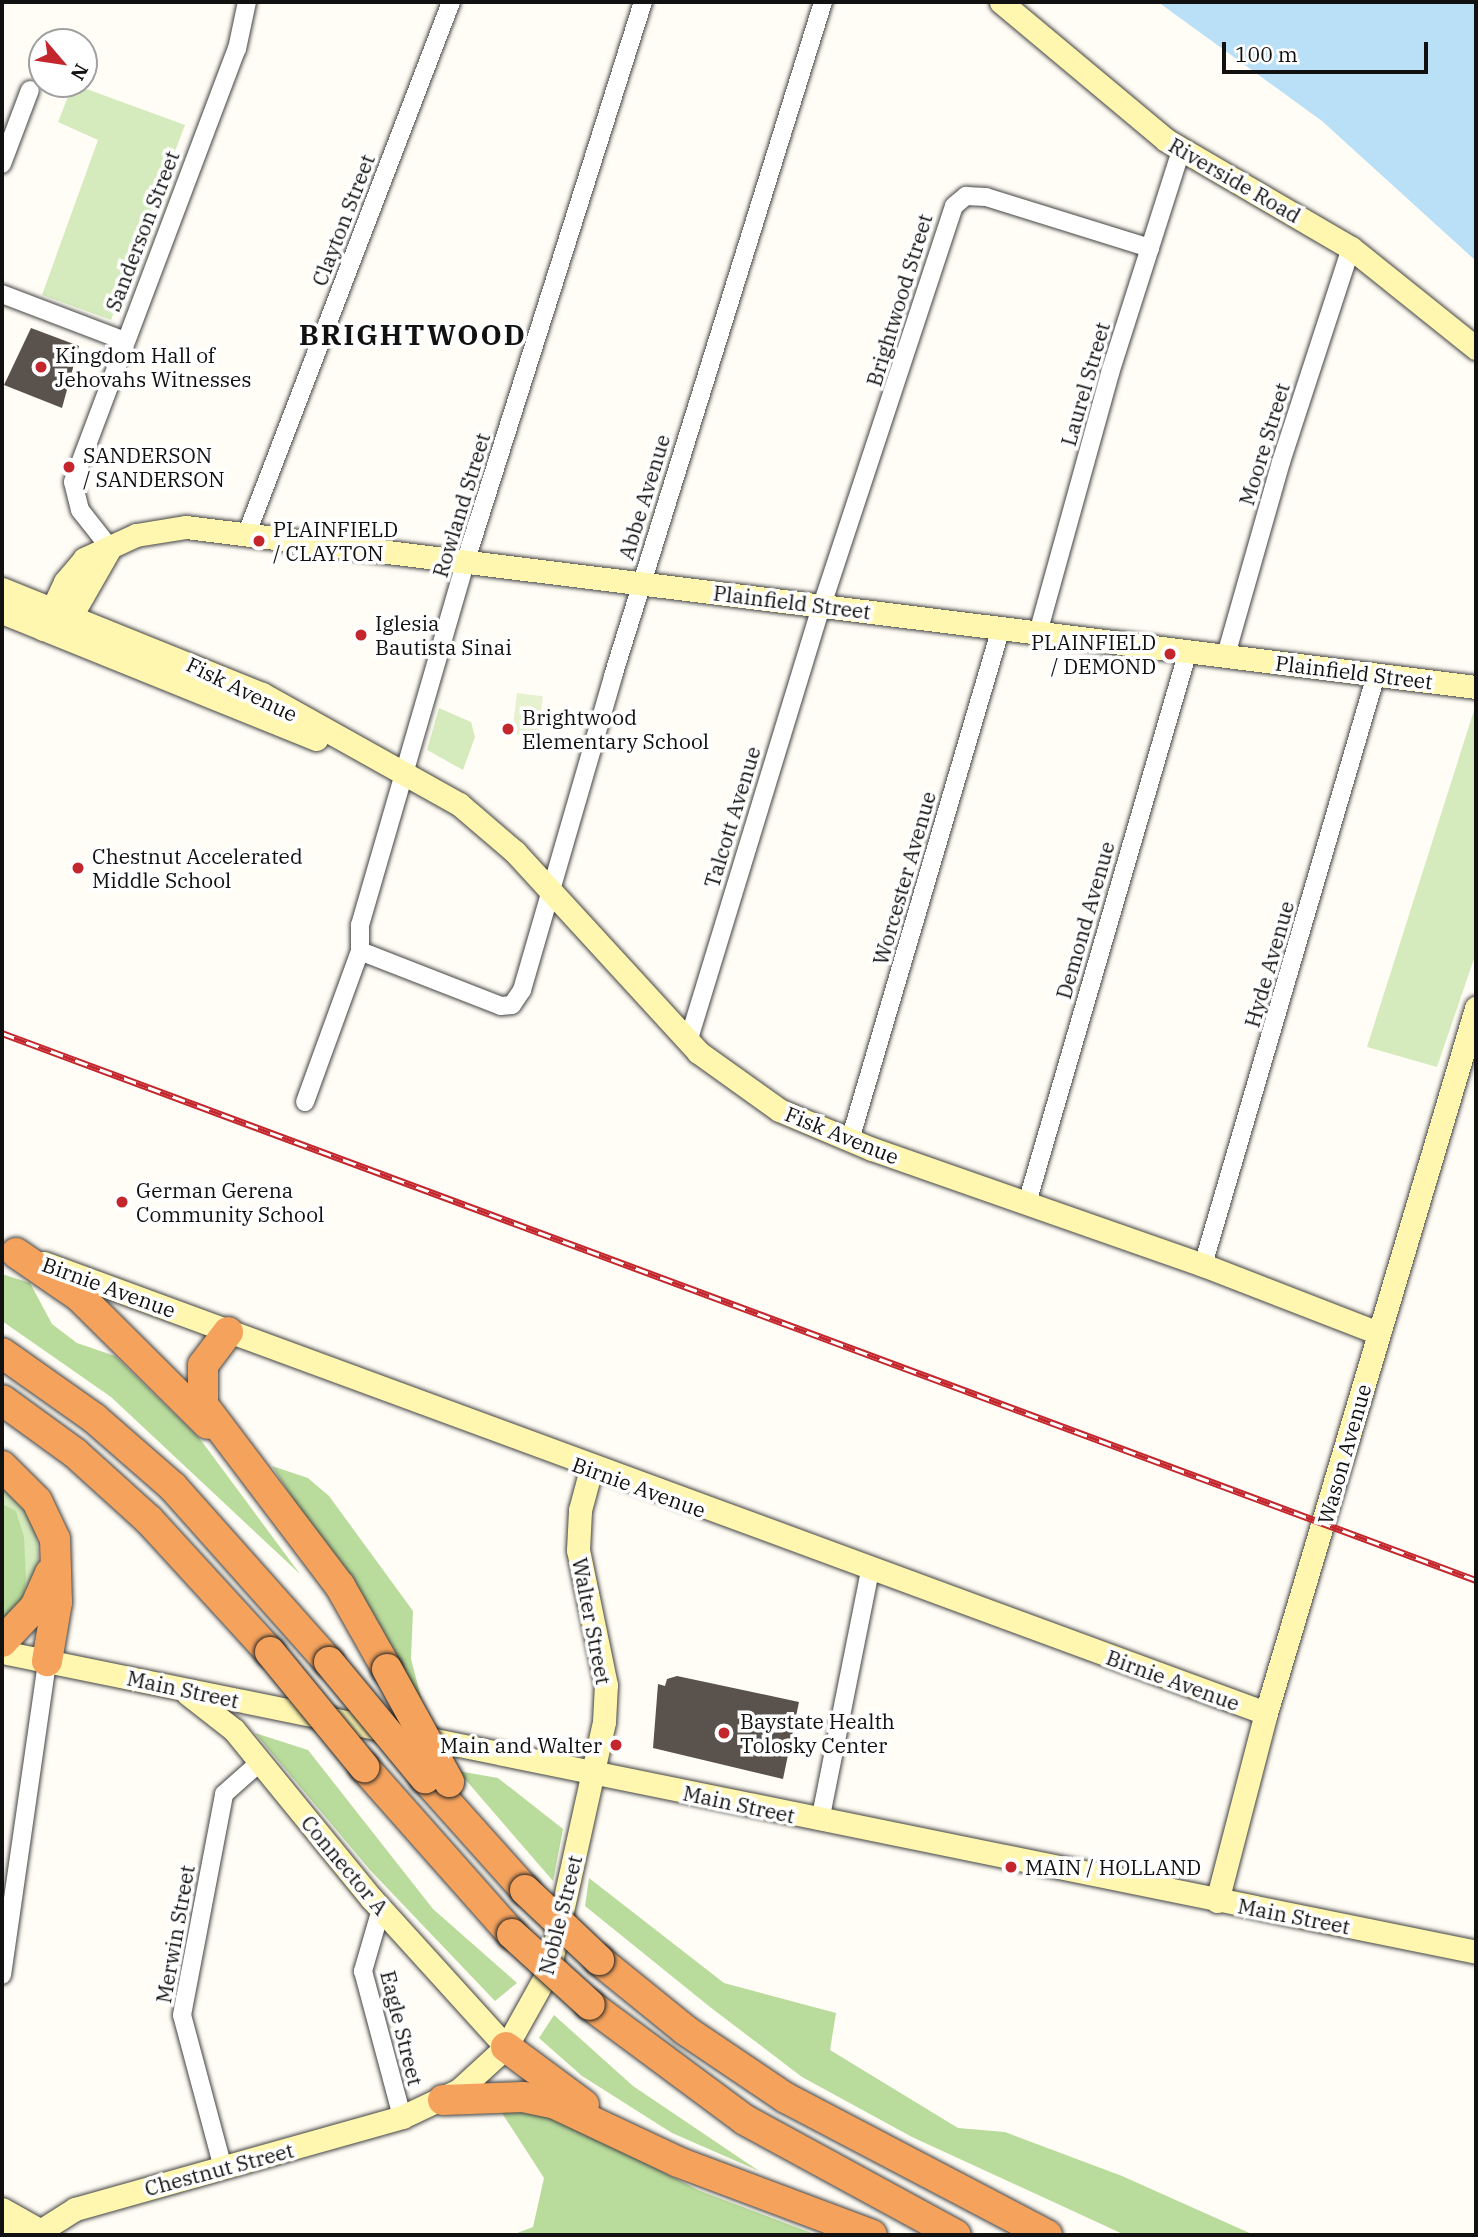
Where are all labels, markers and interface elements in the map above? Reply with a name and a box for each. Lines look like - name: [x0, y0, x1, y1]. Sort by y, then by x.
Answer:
- north arrow: [28, 28, 98, 98]
- scale bar: [1226, 28, 1432, 72]
- text: 100 m: [1235, 40, 1298, 68]
- text: N: [65, 60, 94, 85]
- street label: Riverside Road: [1165, 132, 1305, 228]
- street label: Sanderson Street: [100, 147, 184, 315]
- street label: Clayton Street: [306, 151, 380, 289]
- street label: Brightwood Street: [861, 211, 937, 389]
- district label: BRIGHTWOOD: [300, 318, 526, 352]
- street label: Laurel Street: [1055, 319, 1115, 449]
- place label: Kingdom Hall of Jehovahs Witnesses: [55, 342, 252, 392]
- marker: Kingdom Hall of Jehovahs Witnesses: [33, 359, 49, 375]
- street label: Moore Street: [1233, 380, 1295, 508]
- street label: Rowland Street: [427, 430, 495, 580]
- street label: Abbe Avenue: [613, 431, 675, 563]
- place label: SANDERSON / SANDERSON: [83, 442, 225, 492]
- marker: SANDERSON / SANDERSON: [61, 459, 77, 475]
- place label: PLAINFIELD / CLAYTON: [273, 516, 398, 566]
- marker: PLAINFIELD / CLAYTON: [251, 533, 267, 549]
- street label: Plainfield Street: [712, 580, 872, 624]
- place label: Iglesia Bautista Sinai: [375, 610, 512, 660]
- marker: Iglesia Bautista Sinai: [353, 627, 369, 643]
- place label: PLAINFIELD / DEMOND: [1031, 629, 1156, 679]
- marker: PLAINFIELD / DEMOND: [1162, 646, 1178, 662]
- street label: Plainfield Street: [1274, 650, 1434, 694]
- street label: Fisk Avenue: [182, 651, 302, 727]
- place label: Brightwood Elementary School: [522, 704, 709, 754]
- marker: Brightwood Elementary School: [500, 721, 516, 737]
- street label: Talcott Avenue: [699, 743, 765, 891]
- street label: Worcester Avenue: [867, 788, 941, 968]
- street label: Demond Avenue: [1050, 838, 1120, 1002]
- place label: Chestnut Accelerated Middle School: [92, 843, 303, 893]
- marker: Chestnut Accelerated Middle School: [70, 860, 86, 876]
- street label: Hyde Avenue: [1239, 898, 1299, 1030]
- street label: Fisk Avenue: [781, 1101, 903, 1169]
- place label: German Gerena Community School: [136, 1177, 324, 1227]
- marker: German Gerena Community School: [114, 1194, 130, 1210]
- street label: Birnie Avenue: [39, 1251, 179, 1323]
- street label: Wason Avenue: [1312, 1381, 1376, 1527]
- street label: Birnie Avenue: [569, 1451, 709, 1523]
- street label: Walter Street: [567, 1555, 617, 1687]
- street label: Birnie Avenue: [1103, 1644, 1243, 1716]
- street label: Main Street: [125, 1665, 241, 1713]
- place label: Baystate Health Tolosky Center: [740, 1708, 895, 1758]
- marker: Baystate Health Tolosky Center: [714, 1723, 734, 1743]
- place label: Main and Walter: [440, 1732, 602, 1758]
- marker: Main and Walter: [608, 1737, 624, 1753]
- street label: Main Street: [681, 1780, 797, 1828]
- street label: Connector A: [296, 1810, 394, 1920]
- street label: Noble Street: [533, 1853, 587, 1977]
- place label: MAIN / HOLLAND: [1025, 1854, 1201, 1880]
- marker: MAIN / HOLLAND: [1003, 1859, 1019, 1875]
- street label: Merwin Street: [150, 1863, 200, 2005]
- street label: Main Street: [1236, 1893, 1352, 1939]
- street label: Eagle Street: [376, 1968, 428, 2088]
- street label: Chestnut Street: [142, 2137, 296, 2201]

